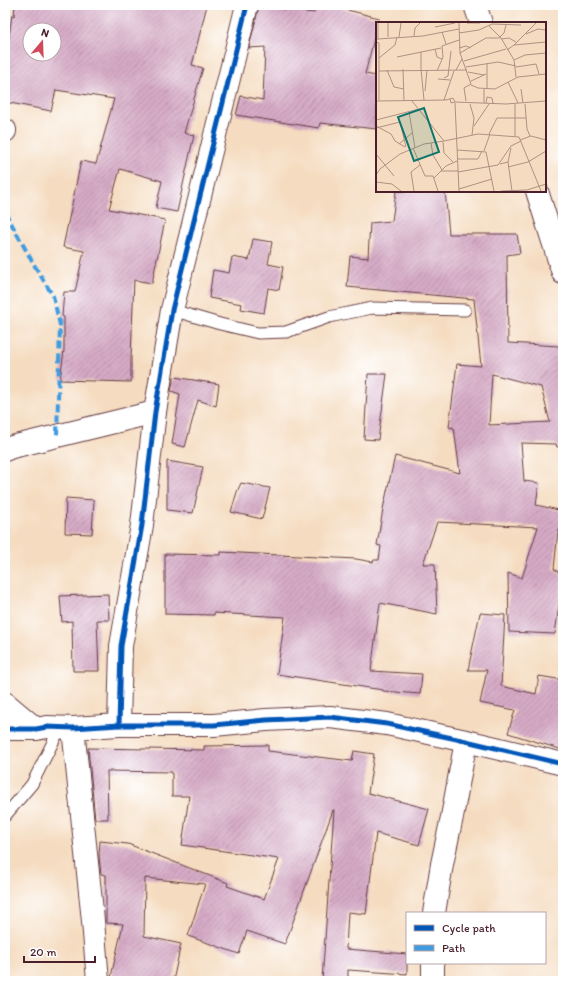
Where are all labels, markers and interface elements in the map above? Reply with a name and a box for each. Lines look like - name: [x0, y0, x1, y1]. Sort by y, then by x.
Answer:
- north arrow: [22, 22, 62, 62]
- inset map: [376, 22, 546, 192]
- text: N: [39, 26, 51, 40]
- legend: [406, 912, 546, 964]
- text: Cycle path: [442, 921, 496, 935]
- scale bar: [24, 938, 95, 964]
- text: Path: [442, 941, 465, 955]
- text: 20 m: [30, 945, 57, 959]

